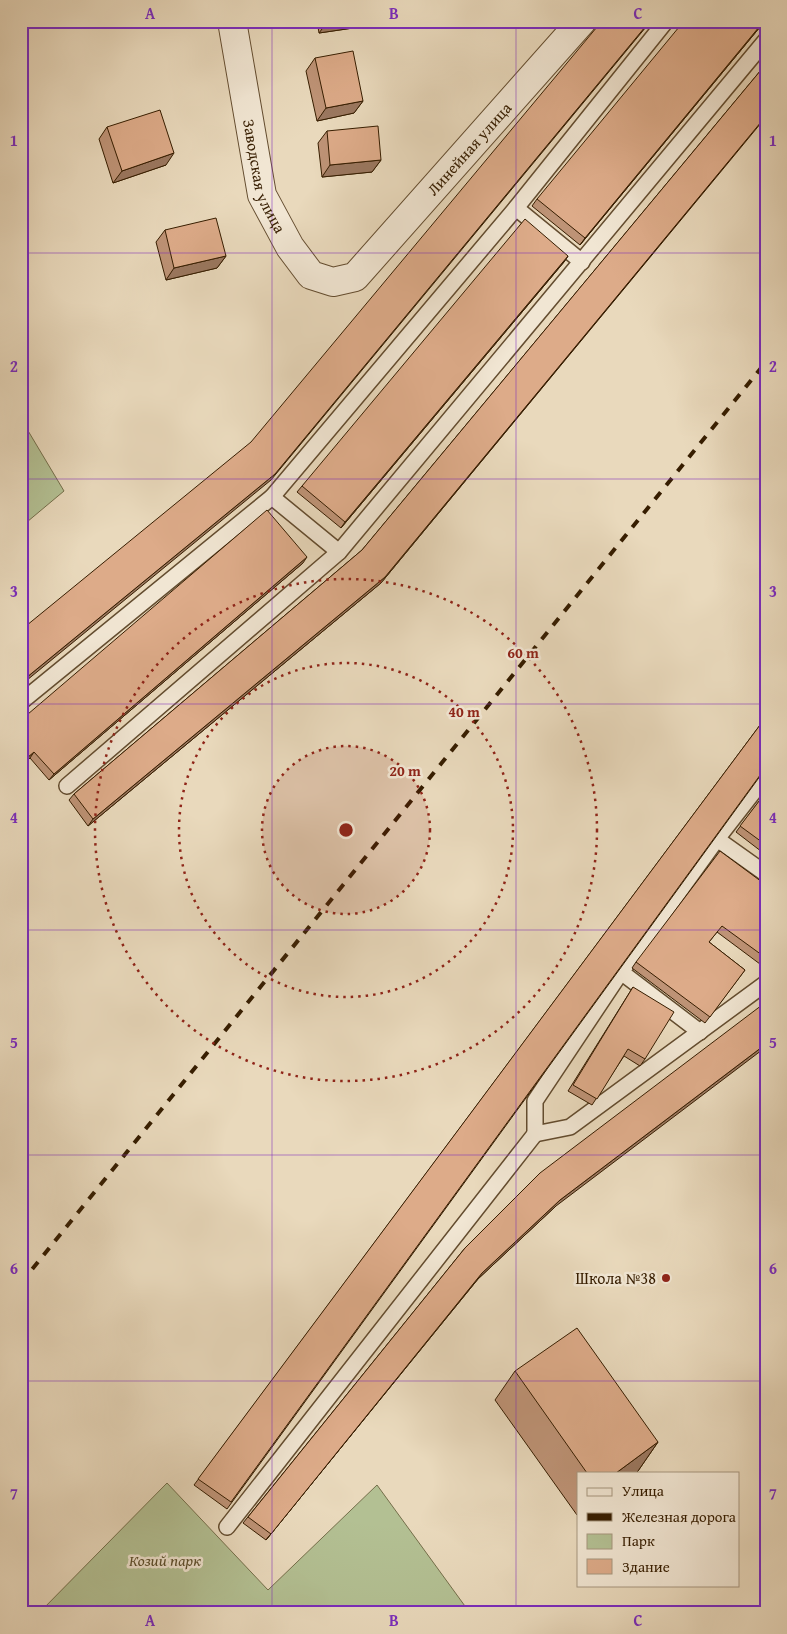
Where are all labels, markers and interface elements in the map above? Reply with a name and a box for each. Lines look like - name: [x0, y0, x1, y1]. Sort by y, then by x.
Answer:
- text: A: [145, 1, 156, 25]
- text: B: [389, 1, 399, 25]
- text: C: [633, 1, 643, 25]
- street label: Линейная улица: [421, 96, 517, 201]
- street label: Заводская улица: [237, 117, 293, 238]
- text: 1: [10, 128, 18, 152]
- text: 1: [769, 128, 777, 152]
- text: 2: [10, 354, 18, 378]
- text: 2: [769, 354, 777, 378]
- text: 3: [10, 579, 18, 603]
- text: 3: [769, 579, 777, 603]
- text: 60 m: [507, 642, 539, 663]
- text: 40 m: [448, 701, 480, 722]
- text: 20 m: [389, 760, 421, 781]
- text: 4: [10, 805, 18, 829]
- text: 4: [769, 805, 777, 829]
- centre of rings: [337, 821, 355, 839]
- text: 5: [10, 1030, 18, 1054]
- text: 5: [769, 1030, 777, 1054]
- text: 6: [10, 1256, 18, 1280]
- text: 6: [769, 1256, 777, 1280]
- place label: Школа №38: [576, 1266, 656, 1290]
- marker: Школа №38: [660, 1272, 672, 1284]
- legend: [577, 1472, 740, 1586]
- text: Улица: [622, 1480, 665, 1501]
- text: 7: [10, 1481, 18, 1505]
- text: 7: [769, 1481, 777, 1505]
- text: Железная дорога: [621, 1506, 737, 1527]
- text: Парк: [622, 1530, 655, 1551]
- park label: Козий парк: [129, 1548, 201, 1572]
- text: Здание: [622, 1556, 670, 1577]
- text: A: [145, 1608, 156, 1632]
- text: B: [389, 1608, 399, 1632]
- text: C: [633, 1608, 643, 1632]

